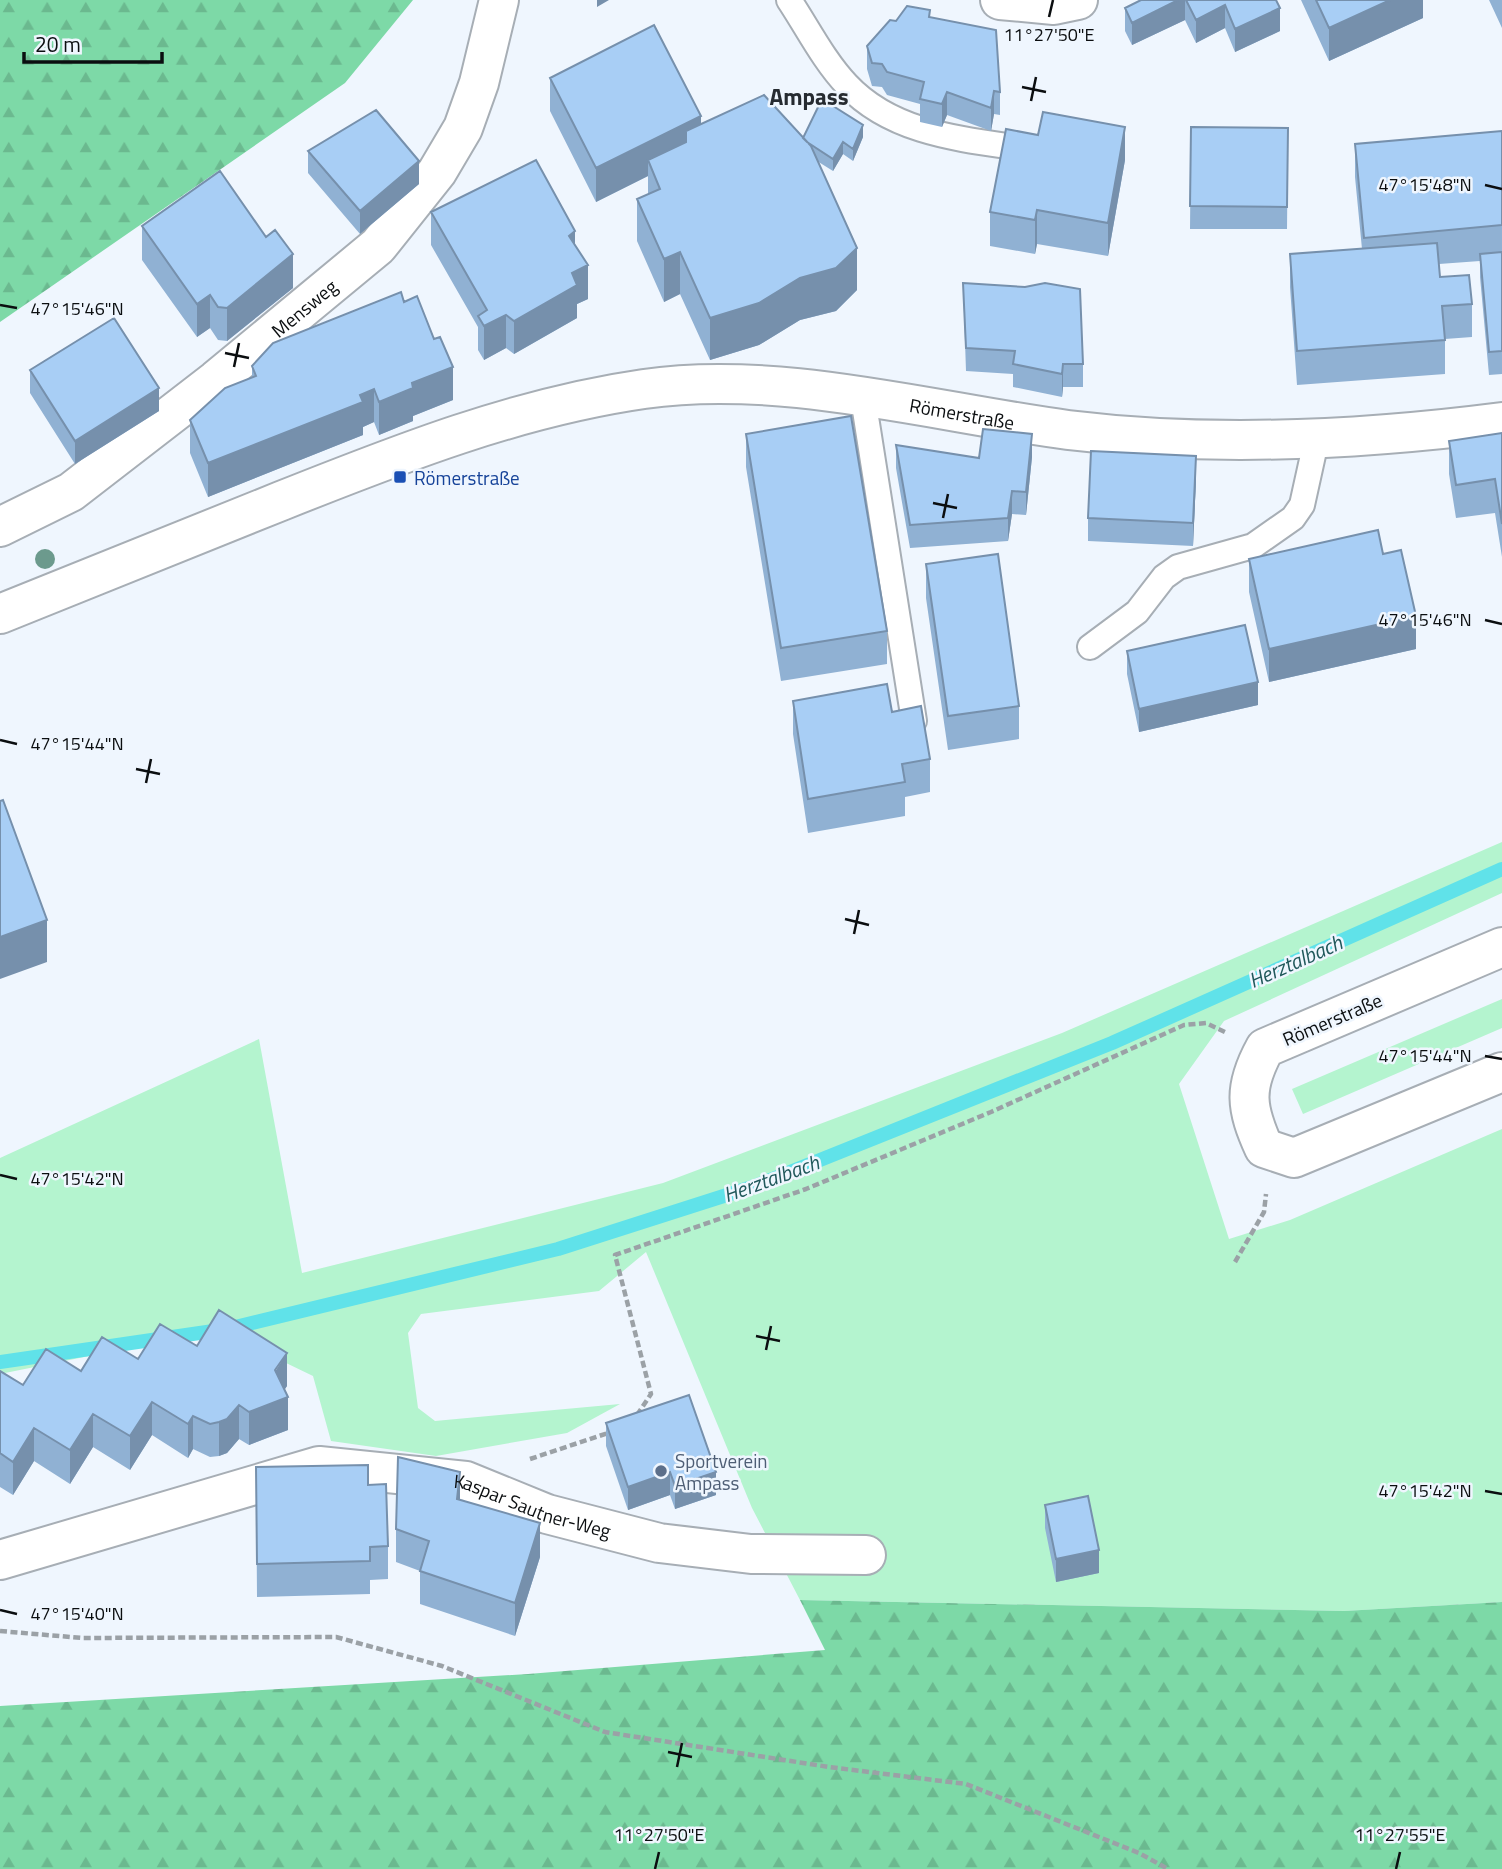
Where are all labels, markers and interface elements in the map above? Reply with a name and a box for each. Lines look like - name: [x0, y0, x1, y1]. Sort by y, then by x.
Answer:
- scale bar: [24, 21, 163, 65]
- text: 11°27'50"E: [1004, 21, 1095, 48]
- text: 20 m: [35, 28, 81, 60]
- district label: Ampass: [769, 79, 849, 114]
- text: 47°15'48"N: [1378, 171, 1472, 198]
- street label: Mensweg: [264, 271, 343, 344]
- text: 47°15'46"N: [30, 295, 124, 322]
- street label: Römerstraße: [907, 390, 1017, 436]
- place label: Römerstraße: [414, 463, 520, 492]
- marker: Römerstraße: [392, 469, 408, 485]
- text: 47°15'46"N: [1378, 606, 1472, 633]
- text: 47°15'44"N: [30, 730, 124, 757]
- water label: Herztalbach: [1243, 926, 1348, 996]
- street label: Römerstraße: [1278, 985, 1386, 1053]
- text: 47°15'44"N: [1378, 1042, 1472, 1069]
- water label: Herztalbach: [719, 1146, 824, 1210]
- text: 47°15'42"N: [30, 1165, 124, 1192]
- place label: Sportverein Ampass: [675, 1446, 768, 1497]
- marker: Sportverein Ampass: [653, 1463, 669, 1479]
- street label: Kaspar Sautner-Weg: [453, 1465, 615, 1545]
- text: 47°15'42"N: [1378, 1477, 1472, 1504]
- text: 47°15'40"N: [30, 1600, 124, 1627]
- text: 11°27'50"E: [614, 1821, 705, 1848]
- text: 11°27'55"E: [1355, 1821, 1446, 1848]

